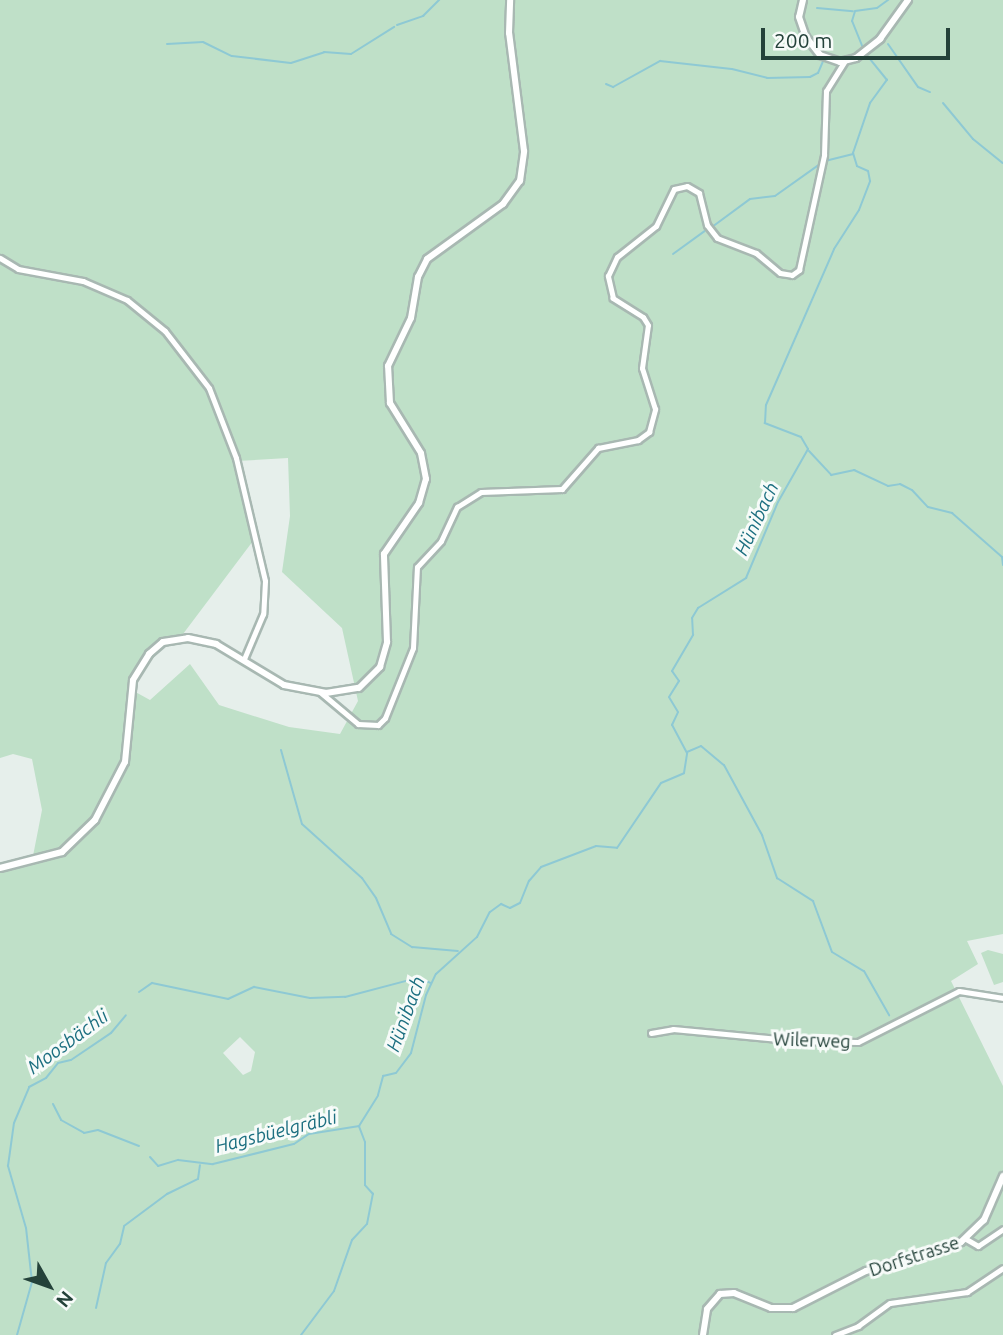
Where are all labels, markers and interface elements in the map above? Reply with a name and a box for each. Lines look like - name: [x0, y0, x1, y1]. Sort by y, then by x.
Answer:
- scale bar: [765, 14, 954, 58]
- text: 200 m: [774, 28, 832, 52]
- water label: Hünibach: [730, 479, 784, 559]
- water label: Hünibach: [382, 973, 430, 1055]
- water label: Moosbächli: [23, 1005, 113, 1079]
- street label: Wilerweg: [773, 1028, 851, 1052]
- water label: Hagsbüelgräbli: [213, 1106, 339, 1158]
- street label: Dorfstrasse: [866, 1231, 962, 1281]
- north arrow: [14, 1251, 84, 1321]
- text: N: [52, 1287, 78, 1312]

